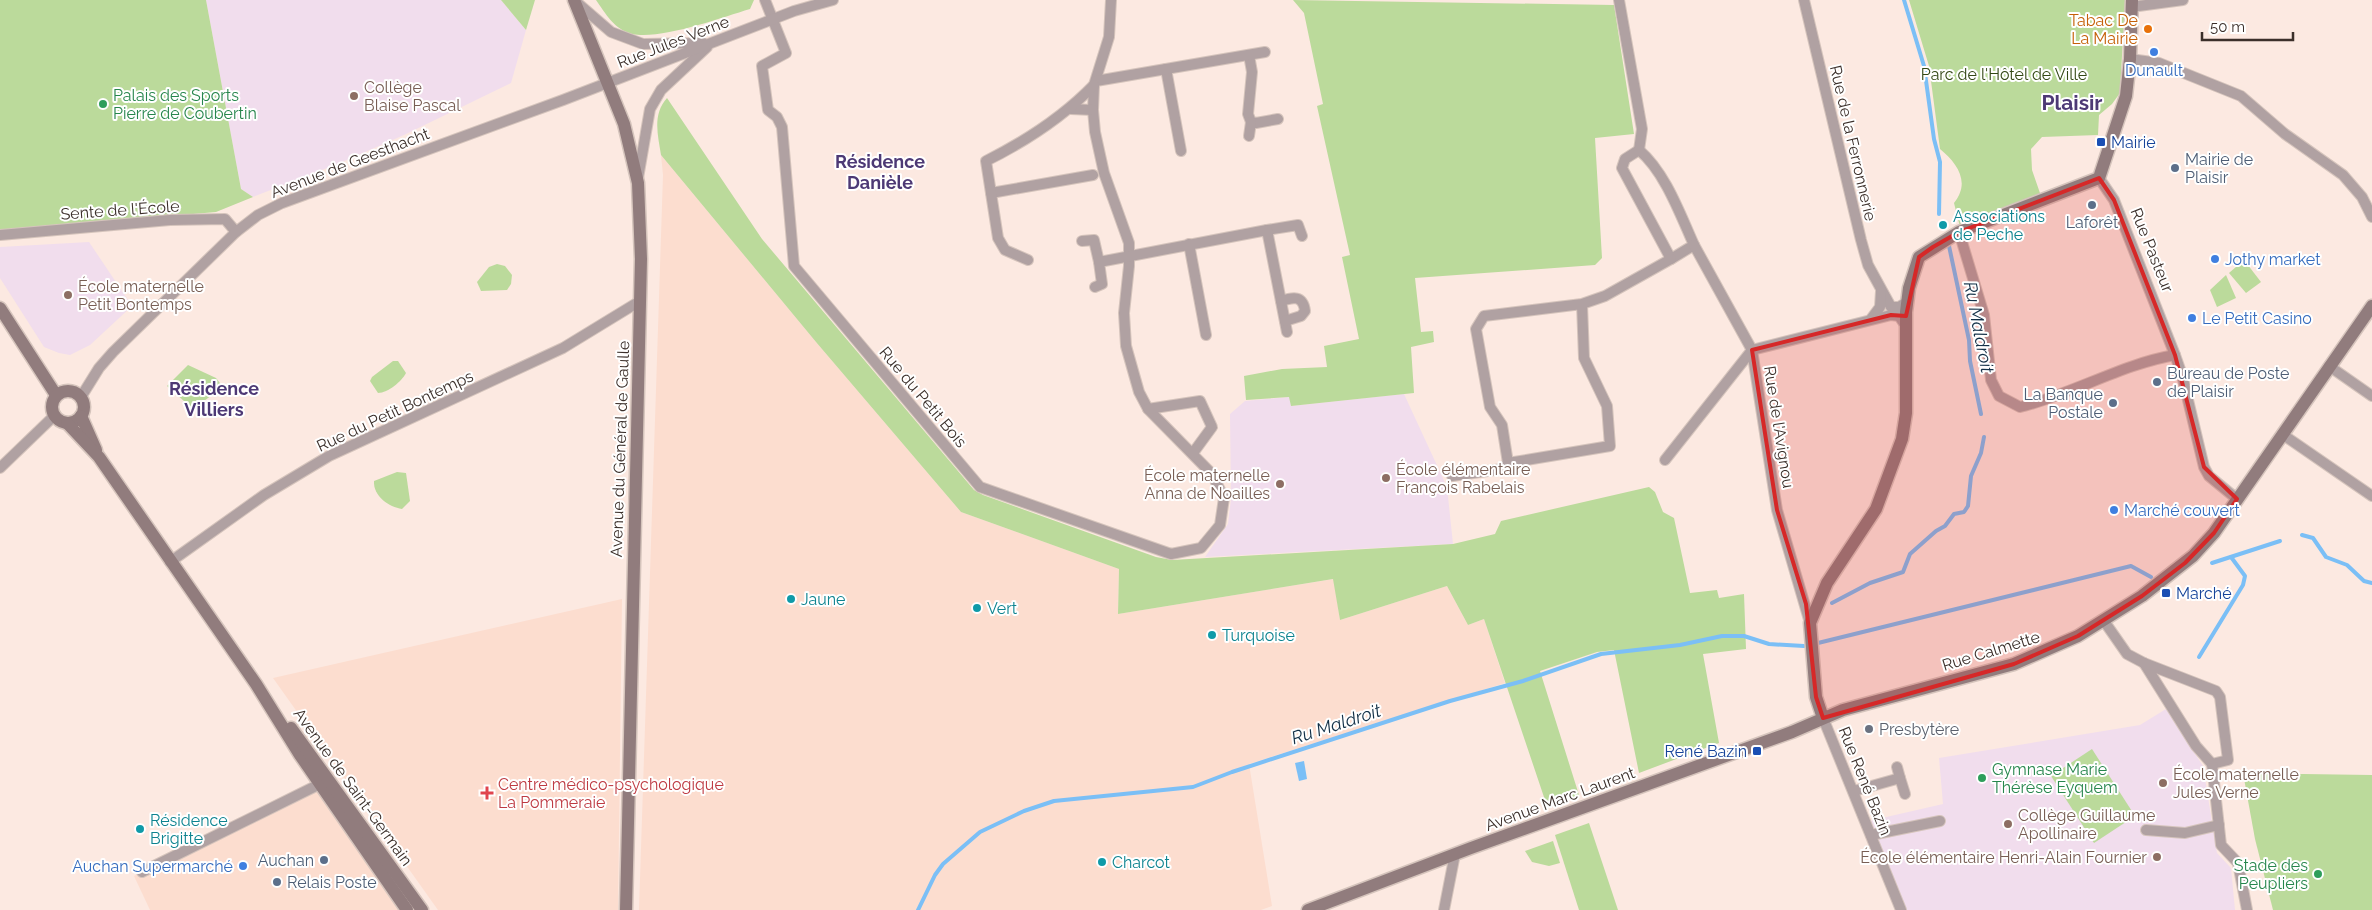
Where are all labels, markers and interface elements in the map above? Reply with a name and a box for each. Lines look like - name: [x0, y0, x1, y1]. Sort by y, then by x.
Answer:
- scale bar: [2202, 10, 2293, 42]
- place label: Tabac De La Mairie: [2069, 11, 2138, 48]
- street label: Rue Jules Verne: [614, 12, 732, 72]
- text: 50 m: [2210, 18, 2245, 36]
- marker: Tabac De La Mairie: [2142, 23, 2154, 35]
- marker: Dunault: [2148, 46, 2160, 58]
- place label: Dunault: [2125, 61, 2184, 80]
- street label: Rue de la Ferronnerie: [1826, 63, 1880, 223]
- park label: Parc de l'Hôtel de Ville: [1921, 65, 2087, 84]
- place label: Collège Blaise Pascal: [364, 78, 461, 115]
- place label: Palais des Sports Pierre de Coubertin: [113, 86, 257, 123]
- marker: Collège Blaise Pascal: [348, 90, 360, 102]
- district label: Plaisir: [2041, 90, 2103, 115]
- marker: Palais des Sports Pierre de Coubertin: [97, 98, 109, 110]
- street label: Avenue de Geesthacht: [268, 124, 433, 202]
- place label: Mairie: [2111, 133, 2156, 152]
- marker: Mairie: [2095, 136, 2107, 148]
- place label: Mairie de Plaisir: [2185, 150, 2253, 187]
- district label: Résidence Danièle: [835, 151, 925, 193]
- marker: Mairie de Plaisir: [2169, 162, 2181, 174]
- street label: Sente de l'École: [60, 195, 180, 224]
- marker: Laforêt: [2086, 199, 2098, 211]
- street label: Rue Pasteur: [2126, 205, 2178, 295]
- place label: Associations de Peche: [1953, 207, 2045, 244]
- place label: Laforêt: [2066, 213, 2119, 232]
- marker: Associations de Peche: [1937, 219, 1949, 231]
- place label: Jothy market: [2225, 250, 2321, 269]
- marker: Jothy market: [2209, 253, 2221, 265]
- place label: École maternelle Petit Bontemps: [78, 276, 204, 314]
- water label: Ru Maldroit: [1960, 279, 1998, 375]
- marker: École maternelle Petit Bontemps: [62, 289, 74, 301]
- place label: Le Petit Casino: [2202, 309, 2312, 328]
- marker: Le Petit Casino: [2186, 312, 2198, 324]
- street label: Avenue du Général de Gaulle: [607, 340, 633, 558]
- street label: Rue du Petit Bois: [875, 343, 971, 451]
- place label: Bureau de Poste de Plaisir: [2167, 364, 2289, 401]
- street label: Rue de l'Avignou: [1760, 365, 1798, 489]
- street label: Rue du Petit Bontemps: [314, 366, 477, 456]
- marker: Bureau de Poste de Plaisir: [2151, 376, 2163, 388]
- district label: Résidence Villiers: [169, 378, 259, 420]
- place label: La Banque Postale: [2023, 385, 2103, 422]
- marker: La Banque Postale: [2107, 397, 2119, 409]
- place label: École élémentaire François Rabelais: [1396, 459, 1530, 497]
- place label: École maternelle Anna de Noailles: [1144, 465, 1270, 503]
- marker: École élémentaire François Rabelais: [1380, 472, 1392, 484]
- marker: École maternelle Anna de Noailles: [1274, 478, 1286, 490]
- place label: Marché couvert: [2124, 501, 2241, 520]
- marker: Marché couvert: [2108, 504, 2120, 516]
- place label: Marché: [2176, 584, 2232, 603]
- marker: Marché: [2160, 587, 2172, 599]
- place label: Jaune: [801, 590, 846, 609]
- marker: Jaune: [785, 593, 797, 605]
- place label: Vert: [987, 599, 1018, 618]
- marker: Vert: [971, 602, 983, 614]
- place label: Turquoise: [1222, 626, 1295, 645]
- street label: Rue Calmette: [1940, 627, 2042, 675]
- marker: Turquoise: [1206, 629, 1218, 641]
- water label: Ru Maldroit: [1289, 700, 1384, 748]
- street label: Avenue de Saint-Germain: [290, 705, 416, 869]
- place label: Presbytère: [1879, 720, 1959, 739]
- marker: Presbytère: [1863, 723, 1875, 735]
- street label: Rue René Bazin: [1835, 724, 1895, 838]
- place label: René Bazin: [1665, 742, 1747, 761]
- marker: René Bazin: [1751, 745, 1763, 757]
- place label: Gymnase Marie Thérèse Eyquem: [1992, 760, 2118, 797]
- street label: Avenue Marc Laurent: [1483, 763, 1638, 835]
- place label: École maternelle Jules Verne: [2173, 764, 2299, 802]
- marker: Gymnase Marie Thérèse Eyquem: [1976, 772, 1988, 784]
- place label: Centre médico-psychologique La Pommeraie: [498, 775, 724, 812]
- marker: École maternelle Jules Verne: [2157, 777, 2169, 789]
- marker: Centre médico-psychologique La Pommeraie: [480, 786, 494, 800]
- place label: Collège Guillaume Apollinaire: [2018, 806, 2155, 843]
- place label: Résidence Brigitte: [150, 811, 228, 848]
- marker: Collège Guillaume Apollinaire: [2002, 818, 2014, 830]
- marker: Résidence Brigitte: [134, 823, 146, 835]
- place label: École élémentaire Henri-Alain Fournier: [1860, 847, 2147, 867]
- place label: Auchan: [258, 851, 314, 870]
- marker: École élémentaire Henri-Alain Fournier: [2151, 851, 2163, 863]
- place label: Charcot: [1112, 853, 1170, 872]
- marker: Auchan: [318, 854, 330, 866]
- marker: Charcot: [1096, 856, 1108, 868]
- place label: Stade des Peupliers: [2234, 856, 2308, 893]
- place label: Auchan Supermarché: [72, 857, 233, 876]
- marker: Auchan Supermarché: [237, 860, 249, 872]
- marker: Stade des Peupliers: [2312, 868, 2324, 880]
- place label: Relais Poste: [287, 873, 377, 892]
- marker: Relais Poste: [271, 876, 283, 888]

